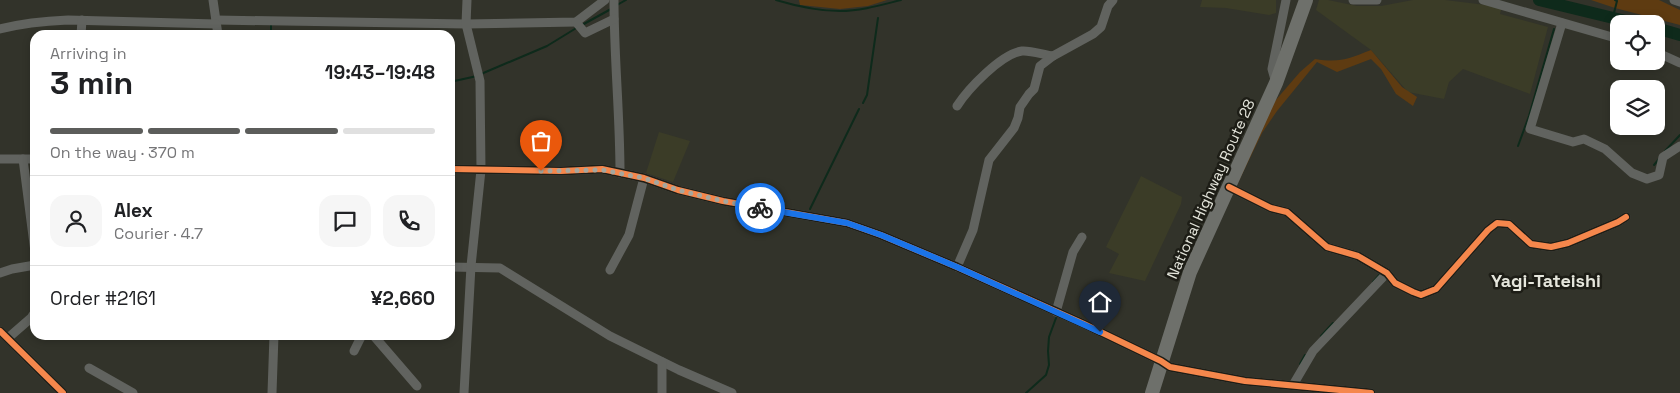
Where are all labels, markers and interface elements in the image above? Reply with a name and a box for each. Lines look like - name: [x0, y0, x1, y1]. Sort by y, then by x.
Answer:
- map controls: [1610, 15, 1665, 135]
- button: locate: [1610, 15, 1665, 70]
- text: Arriving in: [50, 43, 127, 64]
- text: 19:43–19:48: [325, 60, 435, 85]
- text: 3 min: [50, 63, 133, 103]
- button: layers: [1610, 80, 1665, 135]
- street label: National Highway Route 28: [1162, 96, 1259, 282]
- pin: [520, 120, 562, 171]
- icon: bag: [527, 127, 555, 155]
- text: On the way · 370 m: [50, 142, 195, 163]
- courier: [735, 183, 785, 233]
- icon: bike: [746, 194, 774, 222]
- button: person: [50, 195, 102, 247]
- button: chat: [319, 195, 371, 247]
- button: phone: [383, 195, 435, 247]
- text: Alex: [114, 198, 153, 223]
- text: Courier · 4.7: [114, 223, 203, 244]
- district label: Yagi-Tateishi: [1491, 269, 1601, 292]
- pin: [1079, 281, 1121, 332]
- text: Order #2161: [50, 286, 156, 311]
- text: ¥2,660: [371, 286, 435, 311]
- icon: home: [1086, 288, 1114, 316]

